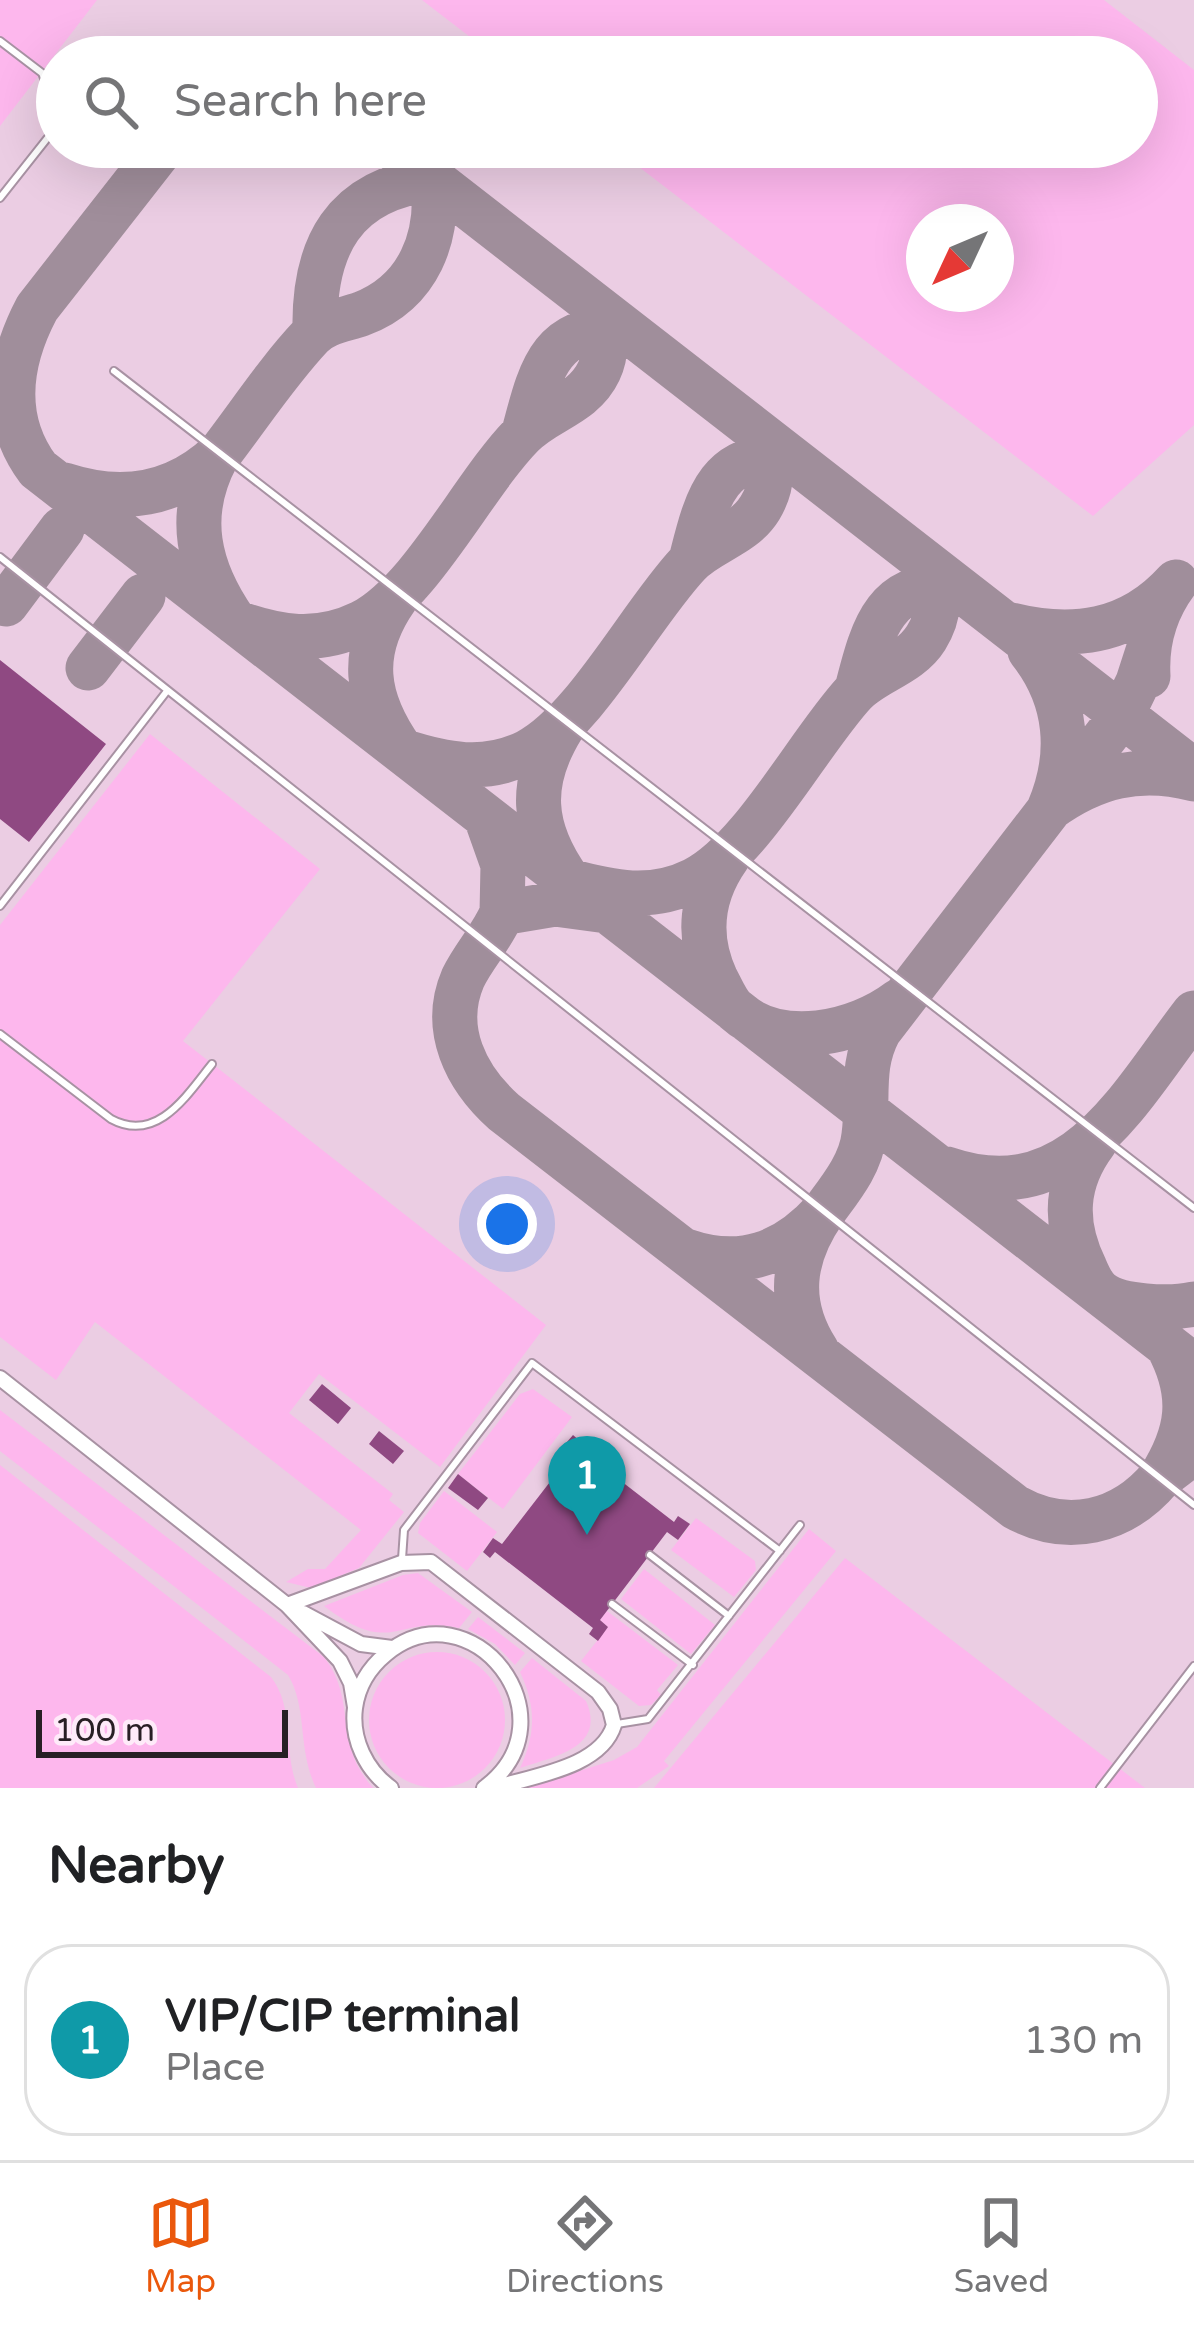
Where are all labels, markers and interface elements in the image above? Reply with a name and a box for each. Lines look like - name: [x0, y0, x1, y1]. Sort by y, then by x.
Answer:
- search box: [36, 36, 1158, 168]
- icon: search: [78, 69, 144, 135]
- text: Search here: [174, 75, 427, 129]
- north arrow: [906, 204, 1014, 312]
- your location: [477, 1194, 537, 1254]
- pin: 1: [548, 1436, 626, 1535]
- scale bar: [36, 1704, 288, 1757]
- text: 100 m: [54, 1711, 155, 1750]
- text: Nearby: [48, 1835, 225, 1897]
- text: VIP/CIP terminal: [165, 1990, 520, 2044]
- text: 1: [78, 2017, 102, 2064]
- text: 130 m: [1024, 2017, 1143, 2064]
- text: Place: [165, 2044, 265, 2091]
- tab: Map: [145, 2190, 216, 2301]
- tab: Directions: [506, 2190, 664, 2301]
- tab: Saved: [954, 2190, 1049, 2301]

